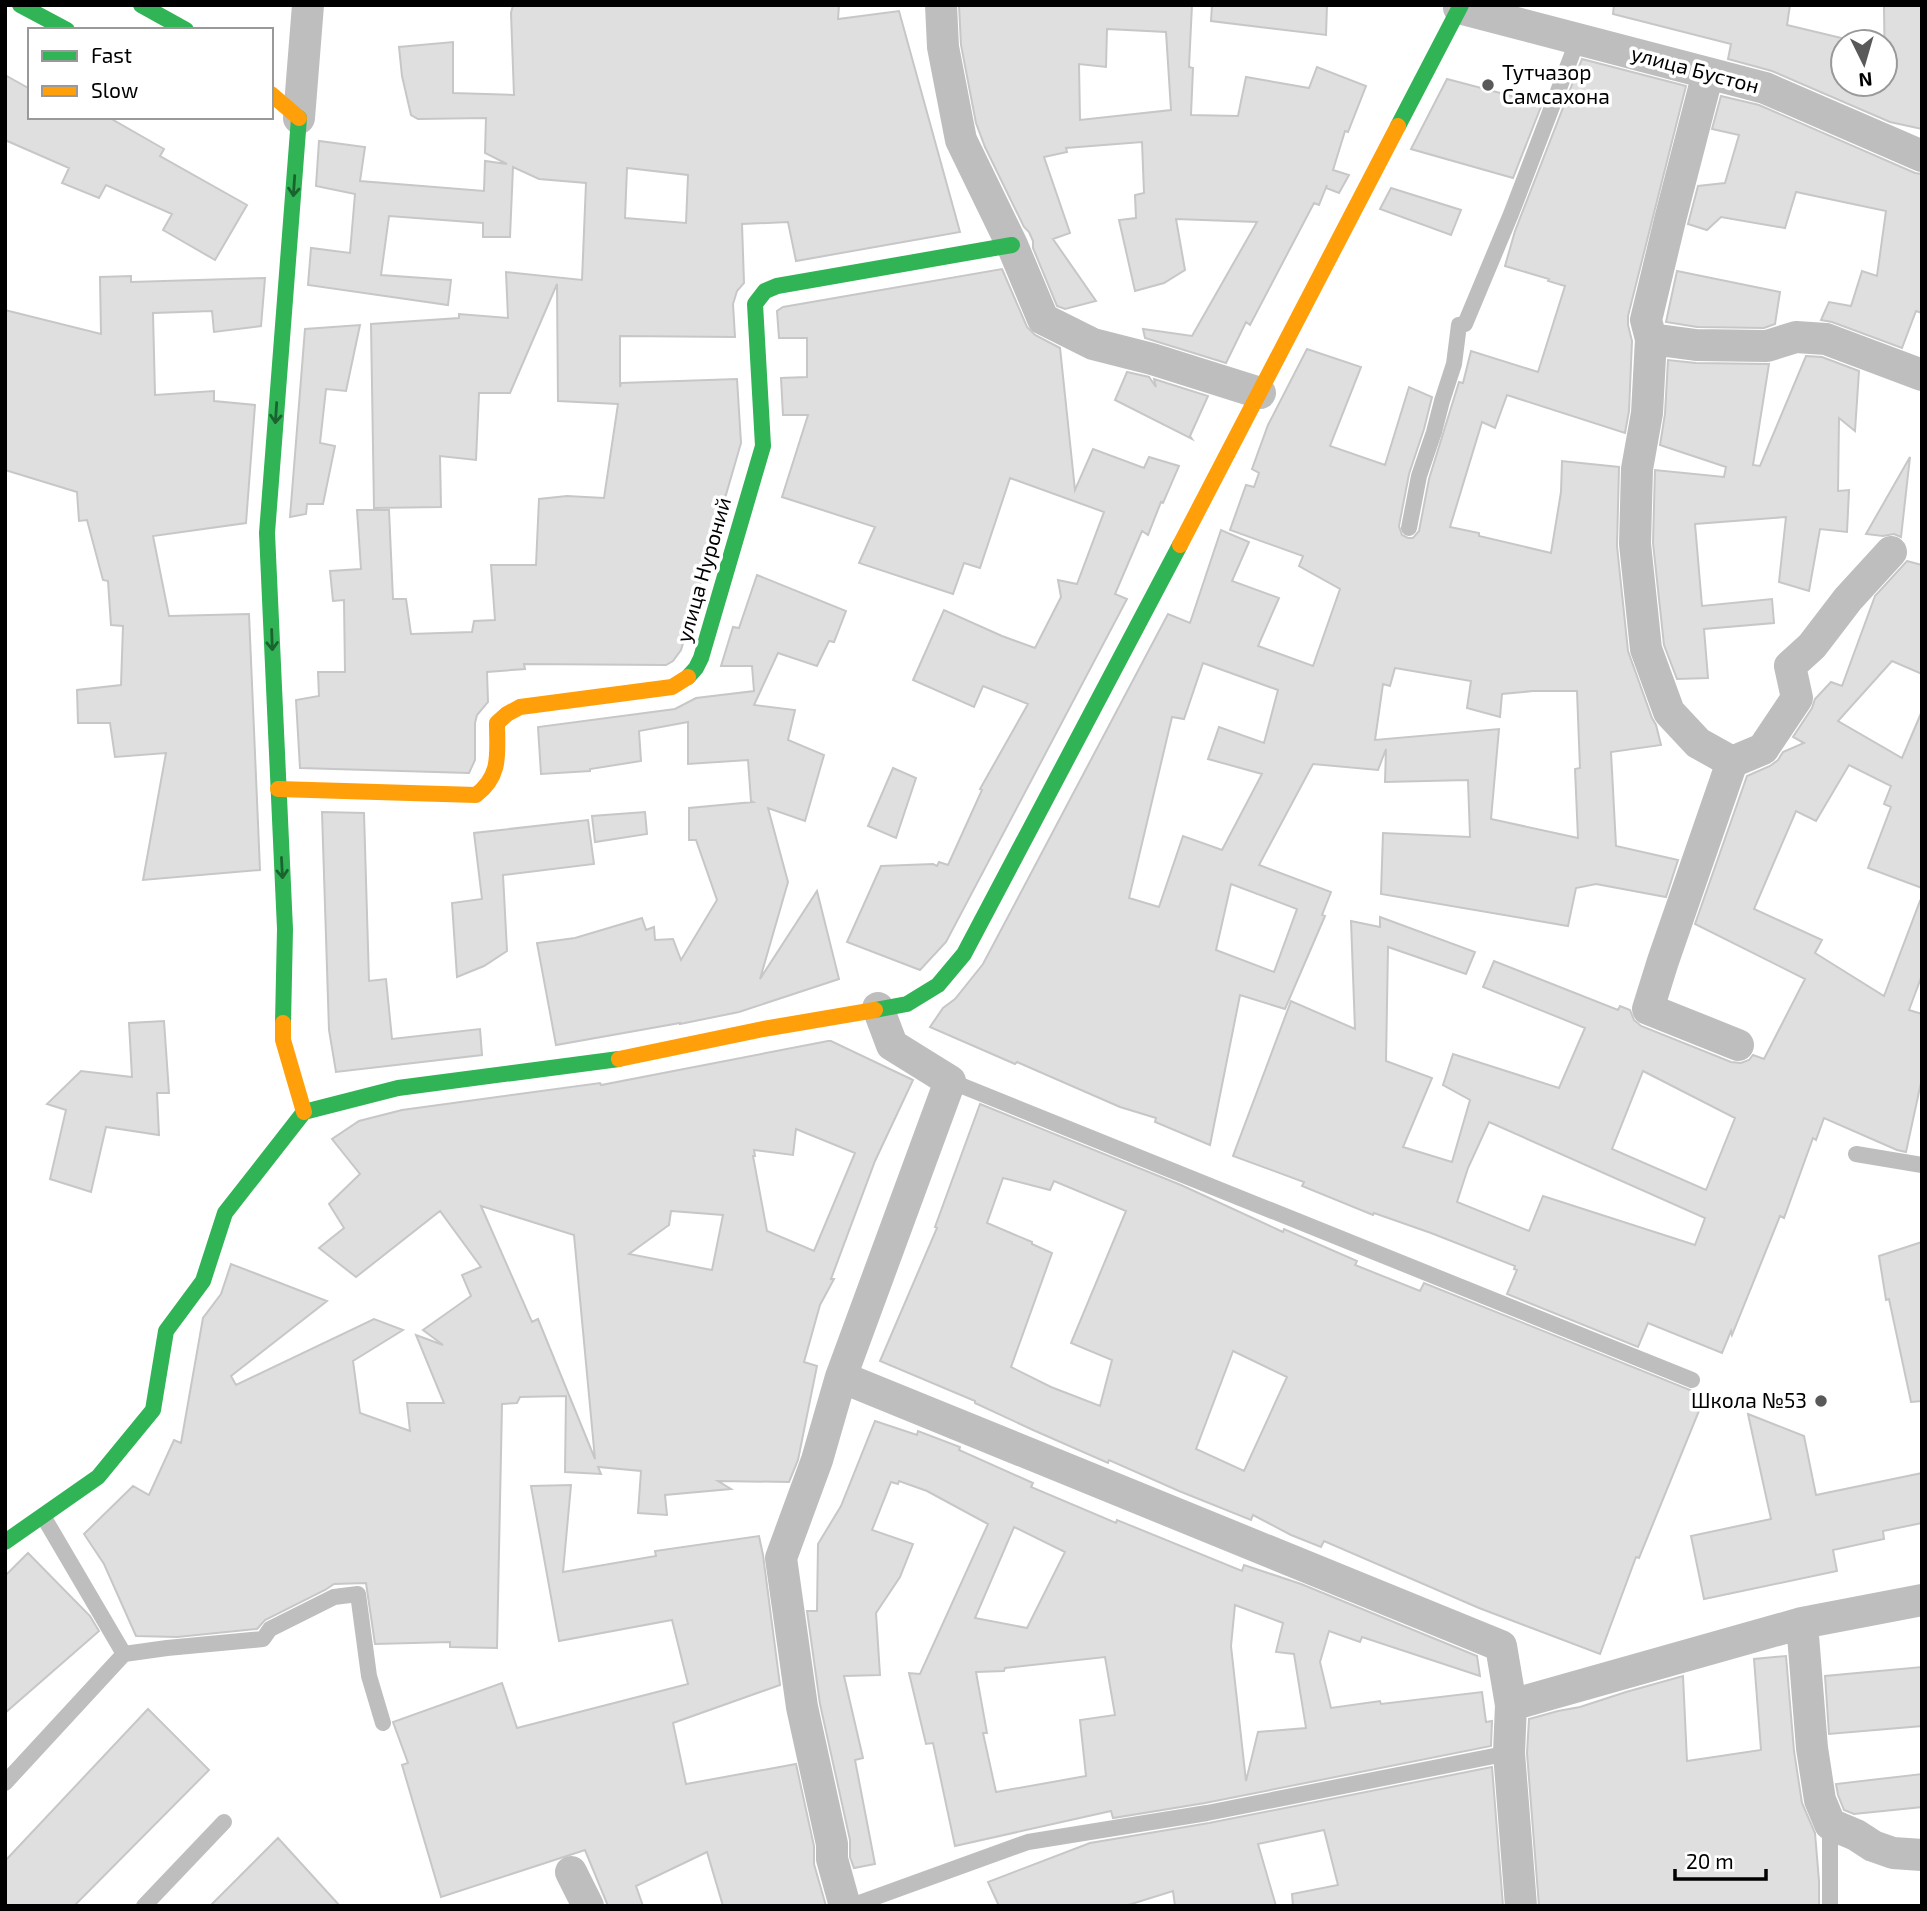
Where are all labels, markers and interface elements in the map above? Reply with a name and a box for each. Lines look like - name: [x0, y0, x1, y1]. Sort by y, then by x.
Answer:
- legend: [28, 28, 273, 119]
- north arrow: [1829, 28, 1899, 98]
- street label: улица Бустон: [1628, 39, 1762, 99]
- text: Fast: [91, 42, 132, 67]
- place label: Тутчазор Самсахона: [1502, 59, 1610, 108]
- text: N: [1858, 68, 1873, 92]
- text: Slow: [91, 77, 138, 102]
- marker: Тутчазор Самсахона: [1480, 77, 1496, 93]
- one-way arrow: [287, 175, 300, 197]
- one-way arrow: [269, 402, 282, 424]
- street label: улица Нуроний: [670, 494, 736, 645]
- one-way arrow: [265, 629, 278, 652]
- one-way arrow: [275, 856, 288, 879]
- place label: Школа №53: [1691, 1387, 1807, 1412]
- marker: Школа №53: [1813, 1393, 1829, 1409]
- scale bar: [1675, 1838, 1766, 1882]
- text: 20 m: [1686, 1848, 1734, 1873]

